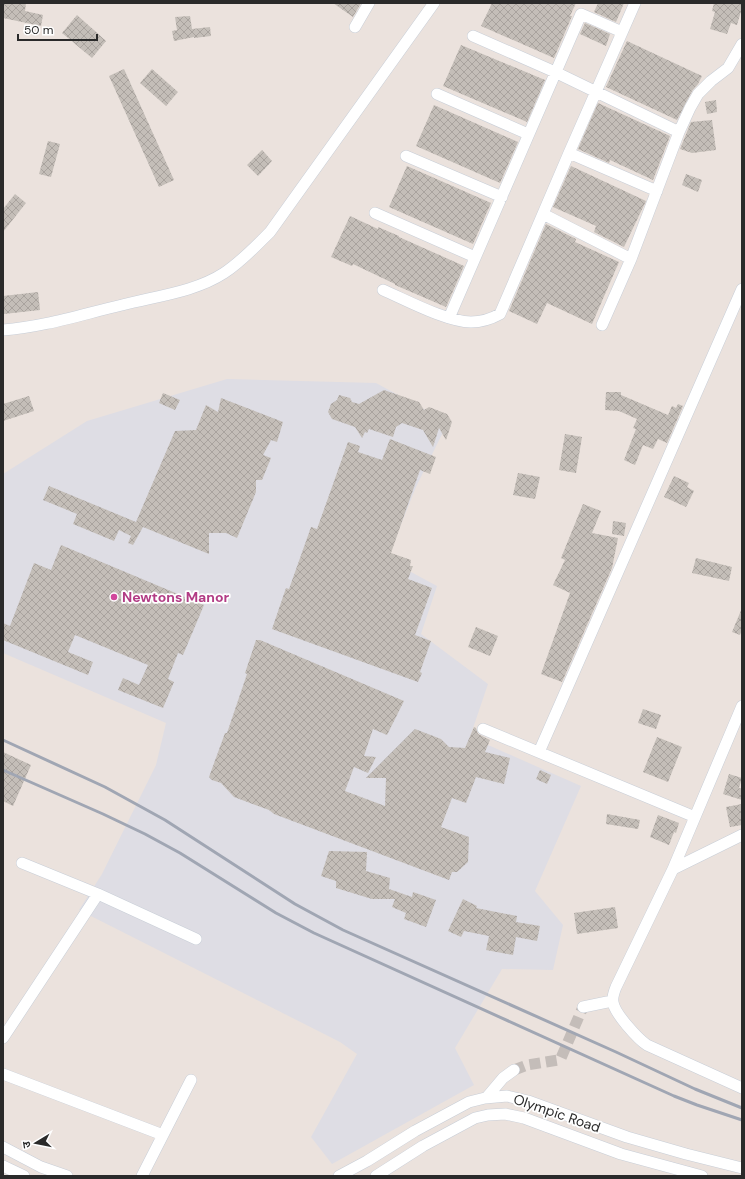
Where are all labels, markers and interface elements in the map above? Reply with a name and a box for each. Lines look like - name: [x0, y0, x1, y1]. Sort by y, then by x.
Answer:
- scale bar: [18, 16, 97, 42]
- text: 50 m: [24, 22, 53, 38]
- place label: Newtons Manor: [122, 588, 229, 606]
- marker: Newtons Manor: [109, 592, 119, 602]
- street label: Olympic Road: [511, 1090, 603, 1136]
- north arrow: [16, 1123, 56, 1163]
- text: उ: [19, 1140, 34, 1149]

